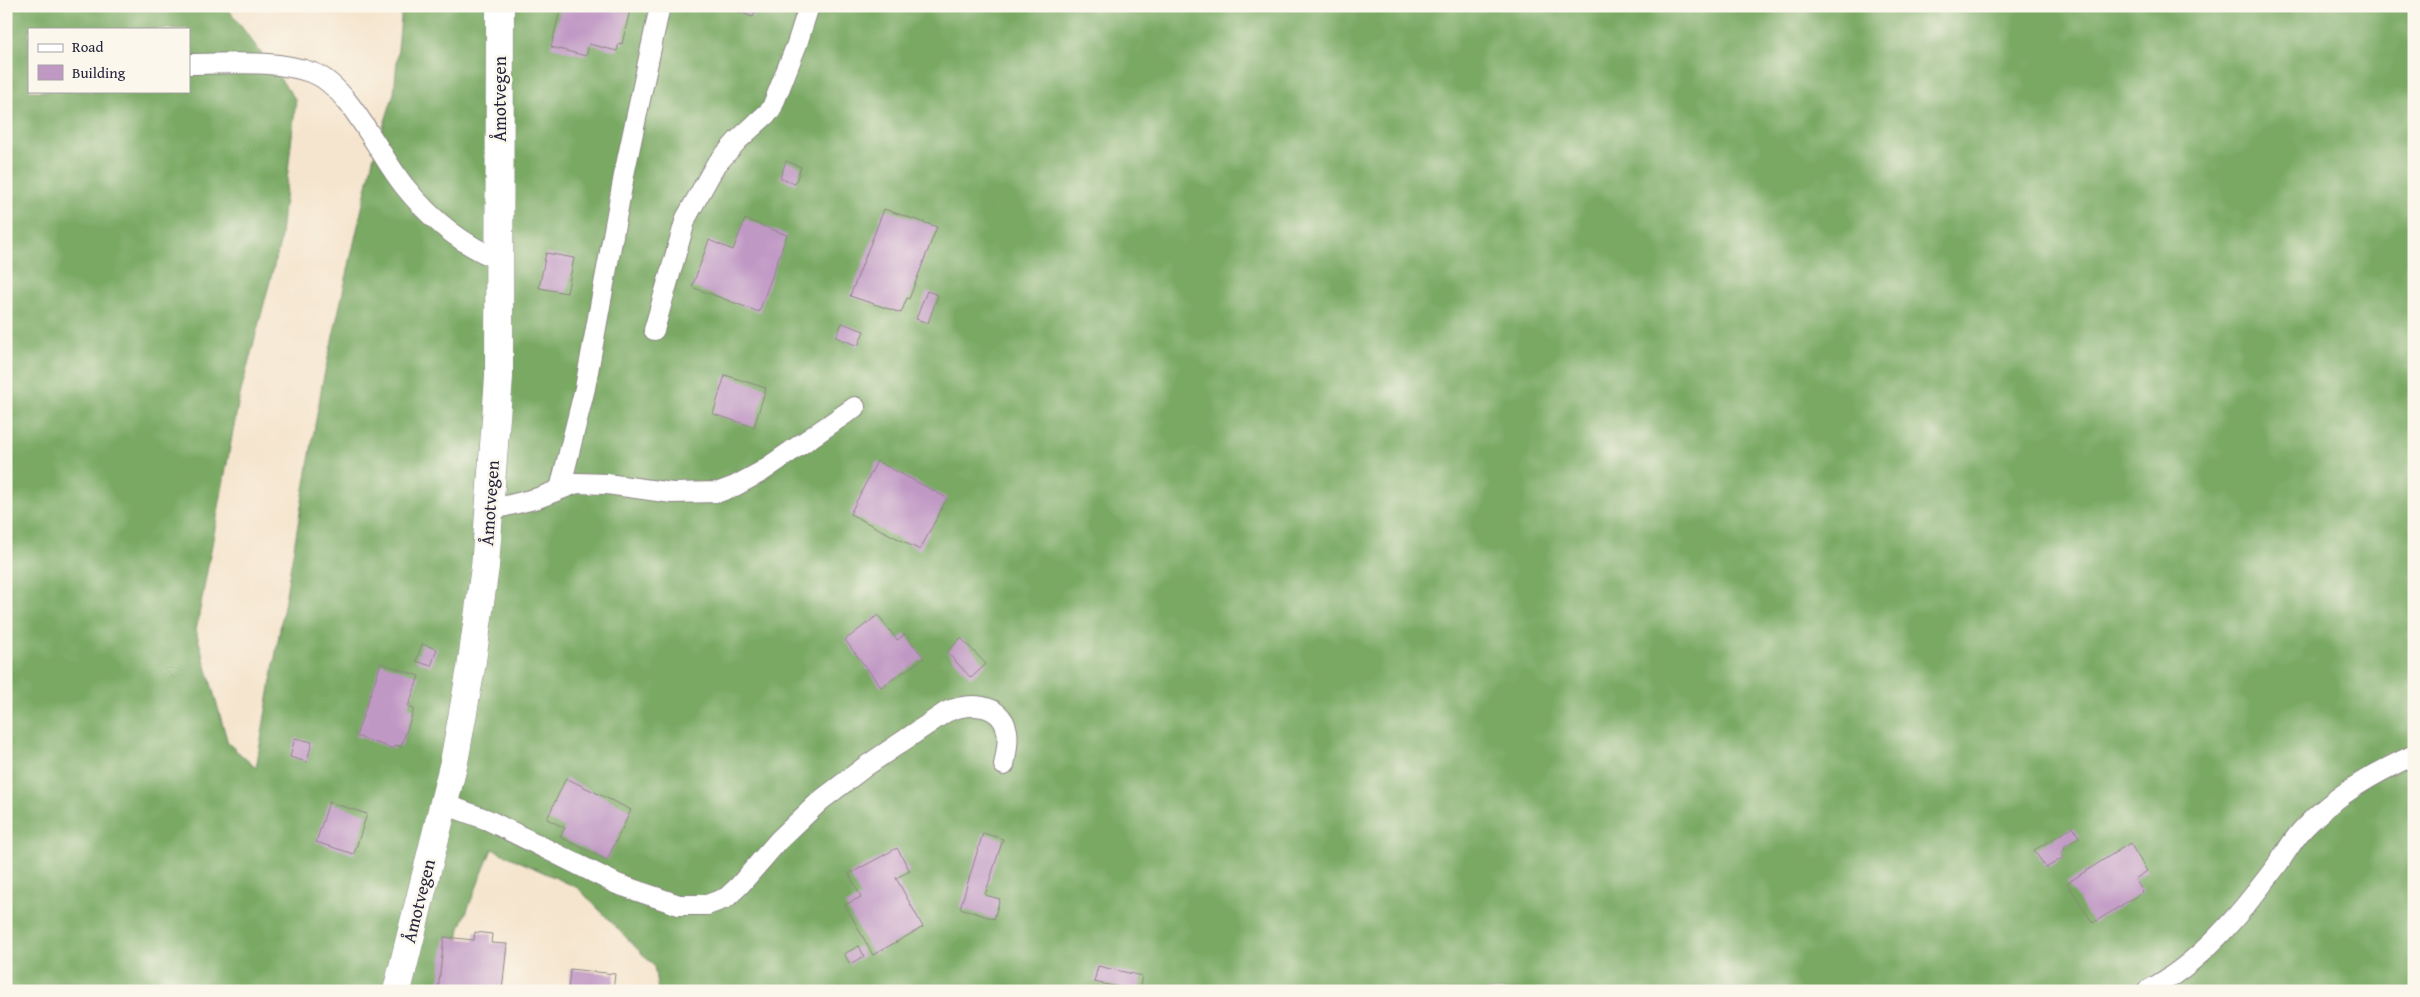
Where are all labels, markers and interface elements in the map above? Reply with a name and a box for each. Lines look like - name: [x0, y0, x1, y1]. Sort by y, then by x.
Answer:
- legend: [28, 28, 190, 92]
- text: Road: [72, 36, 103, 57]
- street label: Åmotvegen: [486, 56, 513, 142]
- text: Building: [72, 62, 126, 83]
- street label: Åmotvegen: [473, 459, 506, 547]
- street label: Åmotvegen: [395, 856, 442, 946]

